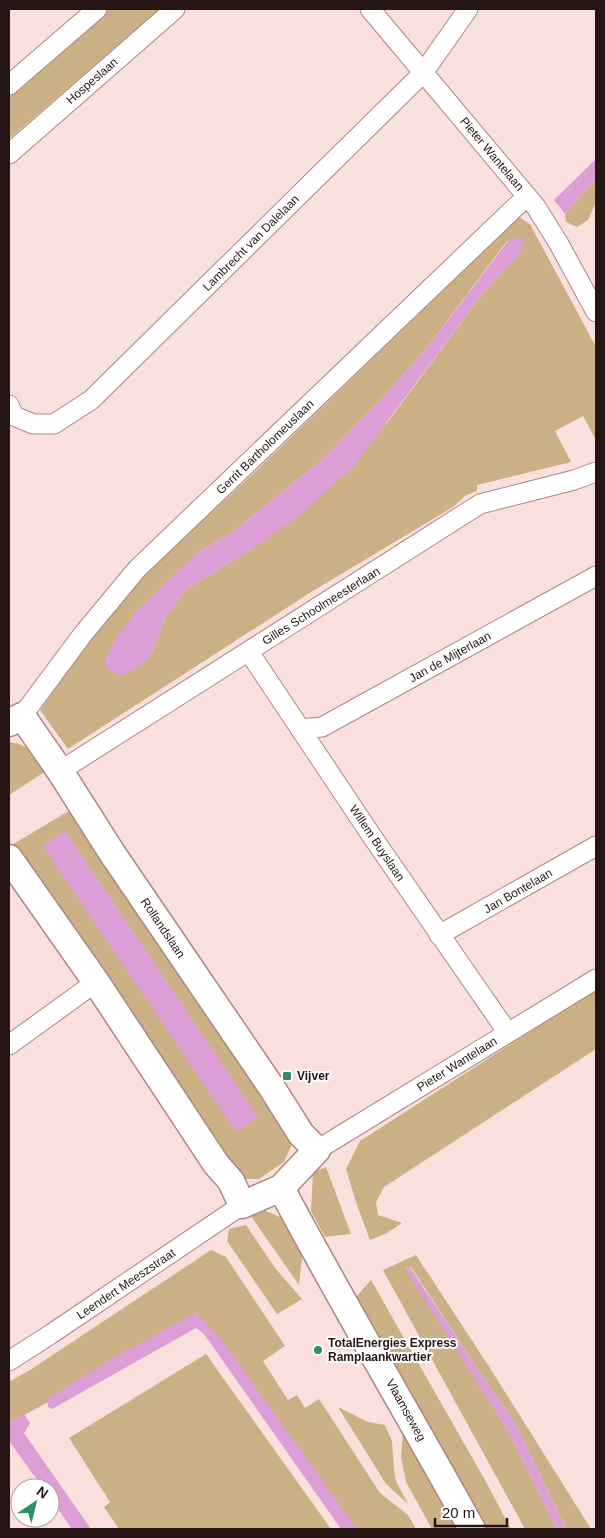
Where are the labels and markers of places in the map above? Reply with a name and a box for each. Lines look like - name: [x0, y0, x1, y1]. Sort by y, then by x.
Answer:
- place label: Vijver: [297, 1069, 330, 1083]
- marker: Vijver: [281, 1070, 293, 1082]
- place label: TotalEnergies Express Ramplaankwartier: [328, 1336, 457, 1364]
- marker: TotalEnergies Express Ramplaankwartier: [312, 1344, 324, 1356]

